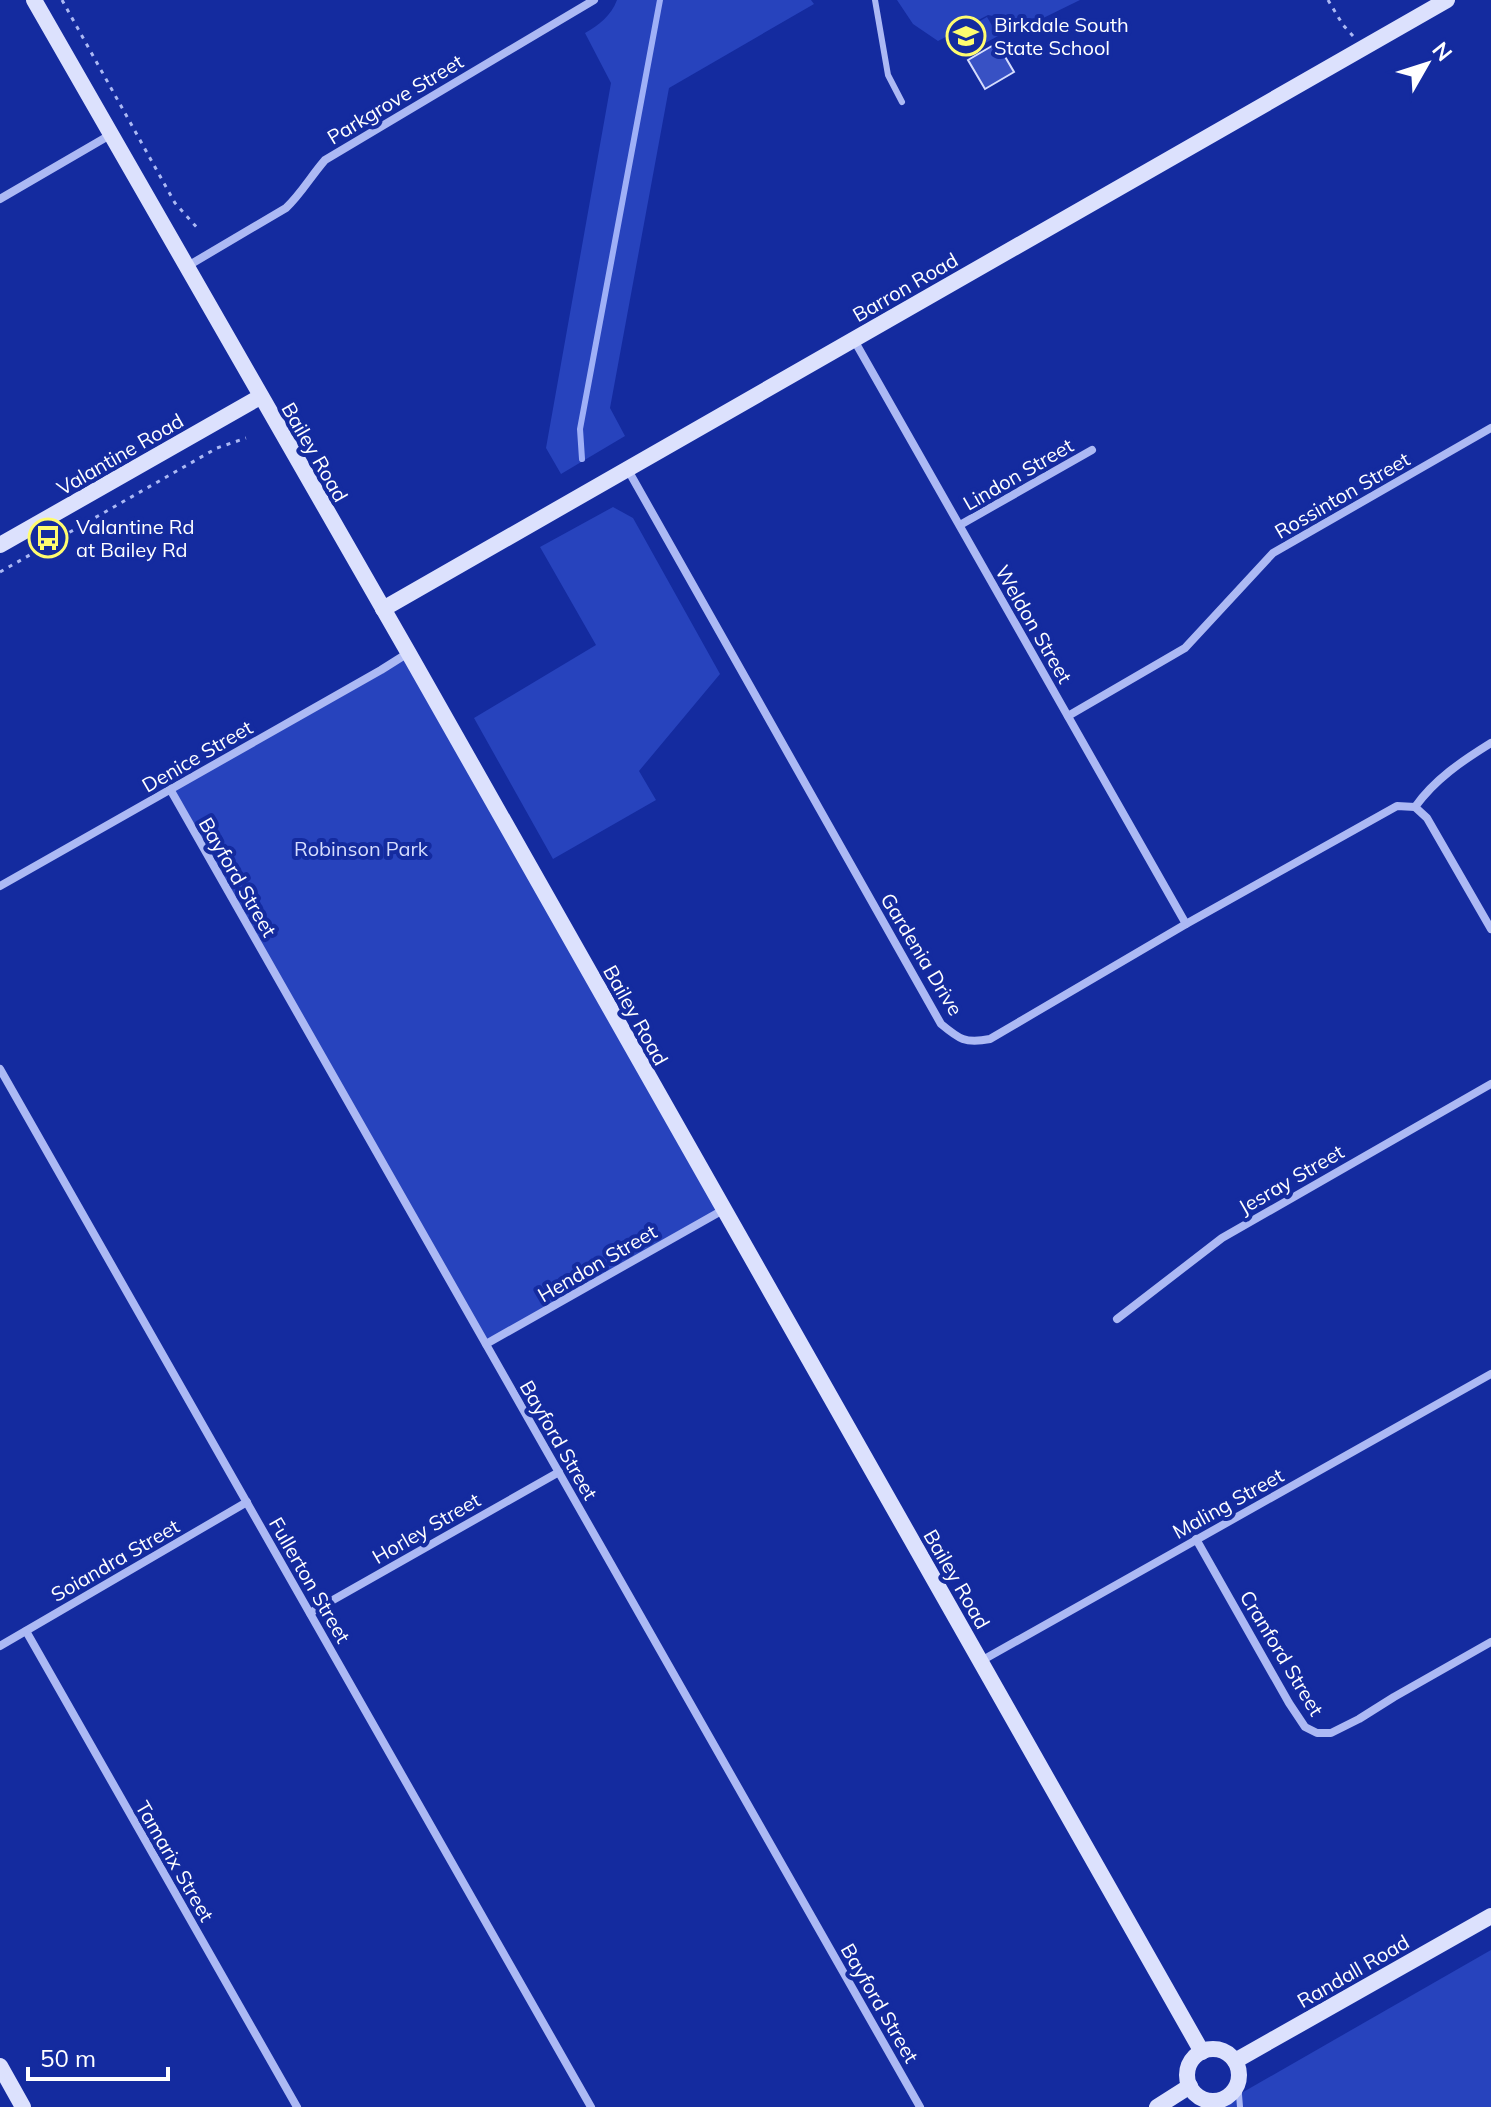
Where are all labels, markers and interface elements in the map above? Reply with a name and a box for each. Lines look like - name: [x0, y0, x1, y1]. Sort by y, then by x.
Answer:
- place label: Birkdale South State School: [994, 12, 1129, 60]
- school or university icon: Birkdale South State School: [945, 15, 987, 57]
- north arrow: [1387, 24, 1467, 104]
- text: N: [1426, 36, 1459, 67]
- street label: Parkgrove Street: [322, 49, 468, 149]
- street label: Barron Road: [848, 247, 962, 327]
- street label: Bailey Road: [276, 398, 354, 506]
- street label: Valantine Road: [52, 408, 188, 500]
- street label: Lindon Street: [958, 432, 1078, 516]
- street label: Rossinton Street: [1270, 446, 1414, 544]
- place label: Valantine Rd at Bailey Rd: [76, 514, 195, 562]
- bus stop icon: Valantine Rd at Bailey Rd: [27, 517, 69, 559]
- street label: Weldon Street: [990, 560, 1078, 688]
- street label: Denice Street: [137, 714, 257, 798]
- street label: Bayford Street: [194, 813, 282, 941]
- park label: Robinson Park: [294, 836, 429, 861]
- street label: Gardenia Drive: [876, 888, 968, 1020]
- street label: Bailey Road: [598, 961, 674, 1069]
- street label: Jesray Street: [1234, 1139, 1348, 1219]
- street label: Hendon Street: [533, 1219, 661, 1307]
- street label: Bayford Street: [515, 1376, 603, 1504]
- street label: Maling Street: [1168, 1462, 1288, 1544]
- street label: Horley Street: [367, 1487, 485, 1569]
- street label: Soiandra Street: [46, 1513, 184, 1607]
- street label: Fullerton Street: [264, 1513, 356, 1647]
- street label: Bailey Road: [918, 1525, 996, 1633]
- street label: Cranford Street: [1235, 1586, 1329, 1720]
- street label: Tamarix Street: [130, 1796, 220, 1926]
- street label: Randall Road: [1292, 1929, 1414, 2013]
- street label: Bayford Street: [836, 1939, 924, 2067]
- scale bar: [28, 2031, 168, 2081]
- text: 50 m: [40, 2043, 96, 2073]

